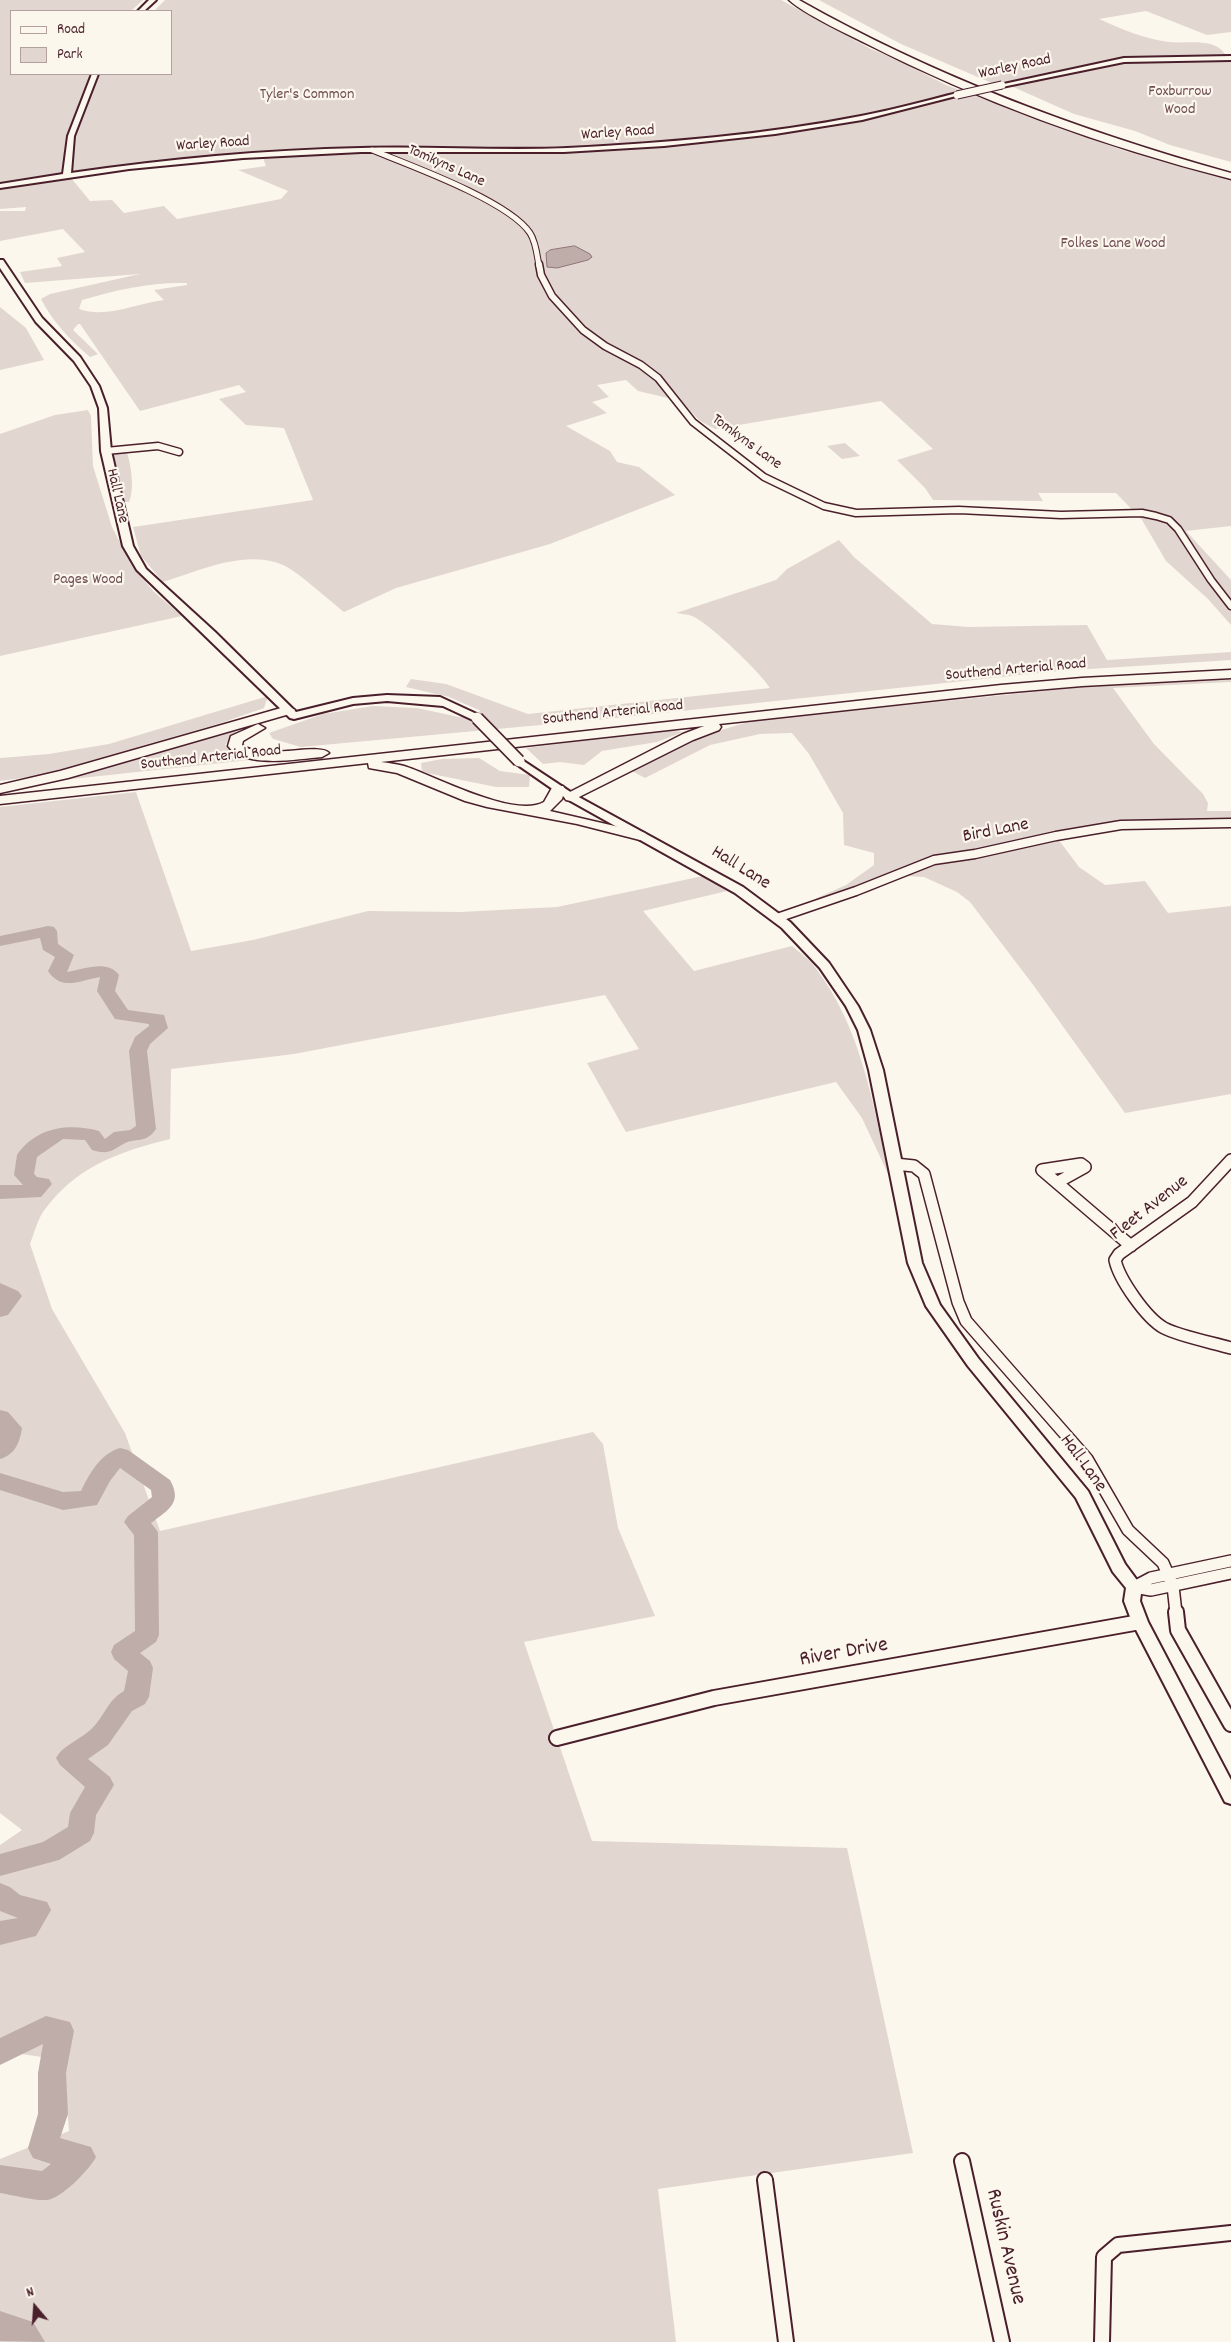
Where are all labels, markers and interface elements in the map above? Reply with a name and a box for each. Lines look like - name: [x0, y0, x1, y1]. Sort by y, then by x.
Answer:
- legend: [10, 10, 172, 75]
- text: Road: [57, 19, 85, 41]
- text: Park: [57, 44, 83, 66]
- street label: Warley Road: [977, 51, 1053, 85]
- park label: Foxburrow Wood: [1148, 83, 1212, 121]
- park label: Tyler's Common: [260, 86, 354, 106]
- street label: Warley Road: [581, 122, 655, 146]
- street label: Warley Road: [176, 133, 250, 157]
- street label: Tomkyns Lane: [404, 141, 488, 193]
- park label: Folkes Lane Wood: [1060, 235, 1166, 255]
- street label: Tomkyns Lane: [707, 411, 785, 475]
- street label: Hall Lane: [100, 467, 132, 525]
- park label: Pages Wood: [53, 571, 123, 591]
- street label: Southend Arterial Road: [945, 655, 1087, 687]
- street label: Southend Arterial Road: [542, 697, 684, 731]
- street label: Southend Arterial Road: [140, 742, 282, 776]
- street label: Bird Lane: [961, 814, 1031, 850]
- street label: Hall Lane: [706, 842, 774, 896]
- street label: Fleet Avenue: [1106, 1171, 1194, 1247]
- street label: Hall Lane: [1053, 1431, 1111, 1497]
- street label: River Drive: [798, 1633, 890, 1675]
- street label: Ruskin Avenue: [978, 2187, 1030, 2307]
- north arrow: [10, 2282, 60, 2332]
- text: N: [24, 2282, 37, 2303]

